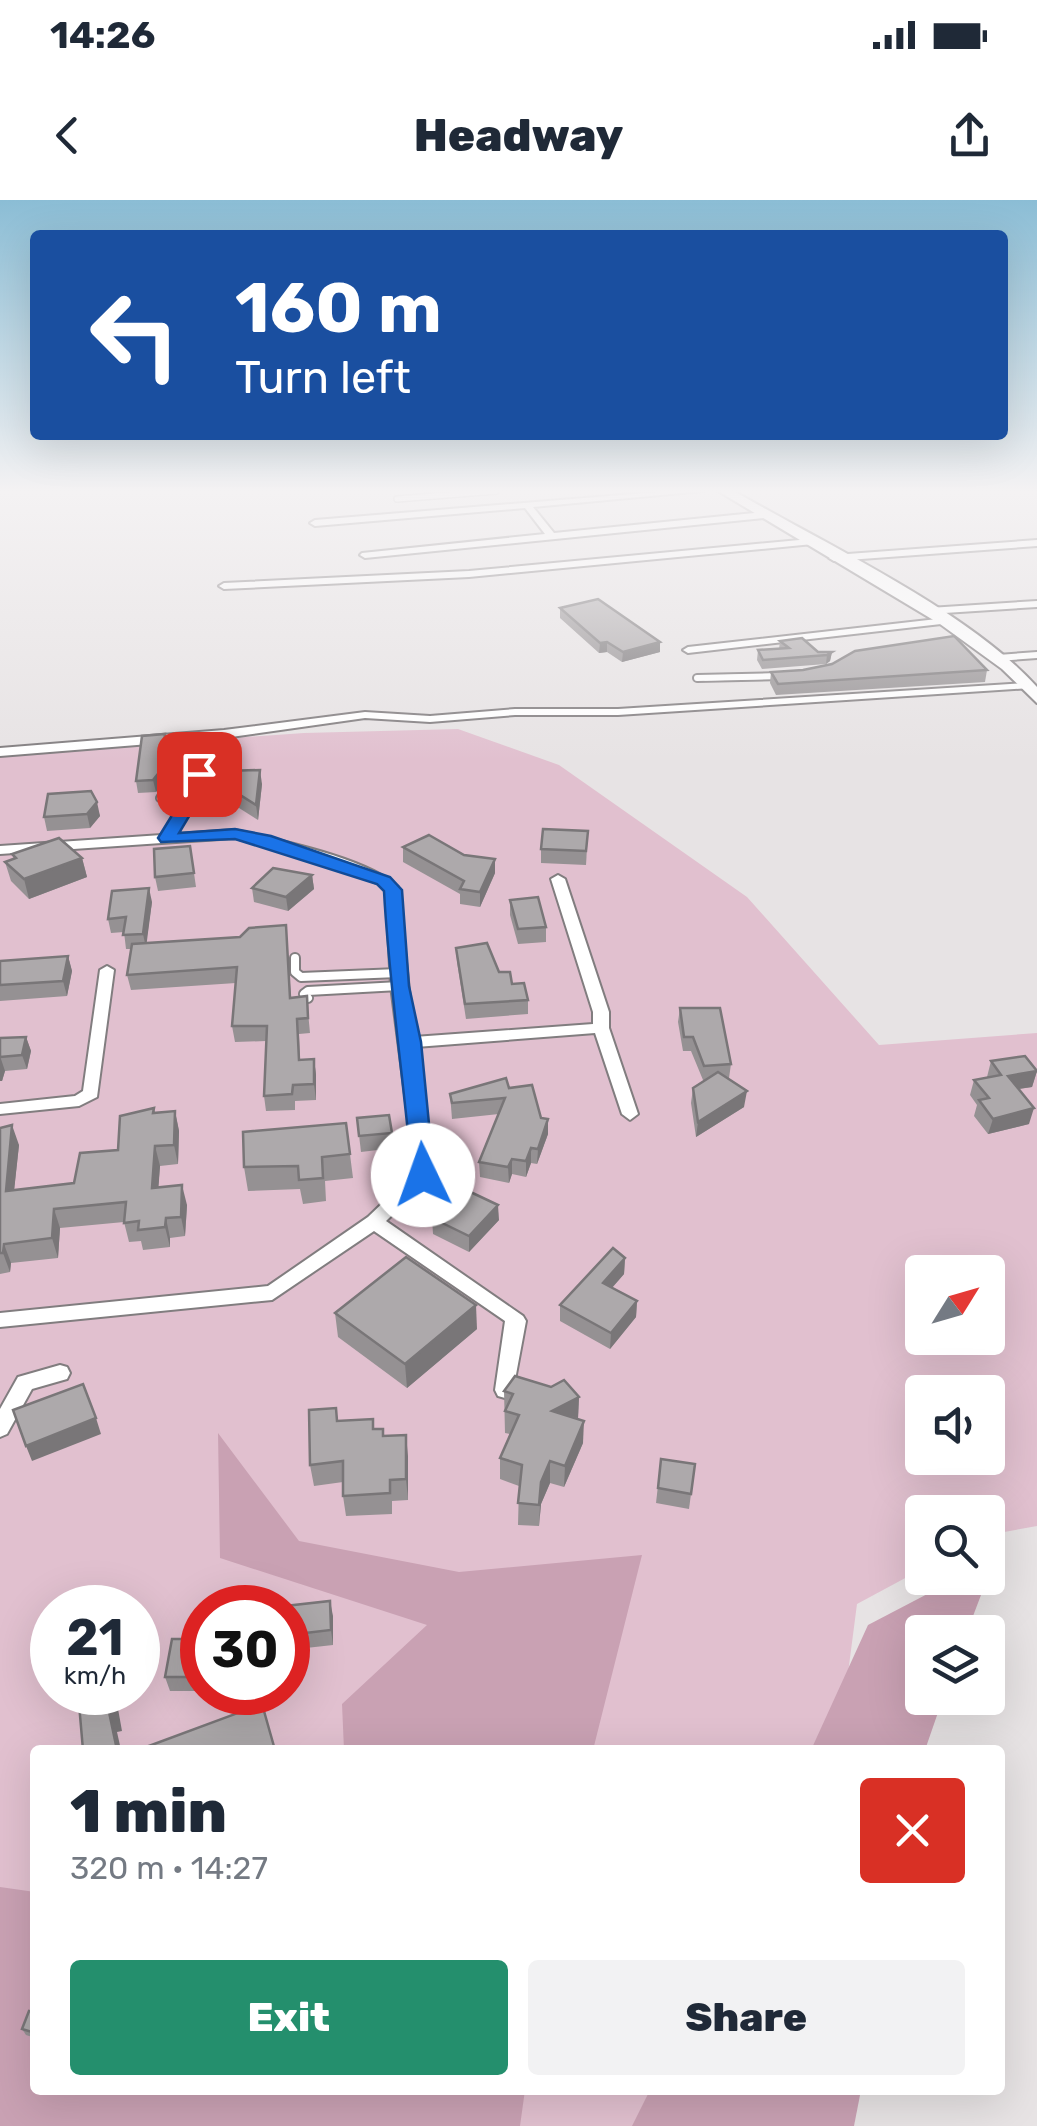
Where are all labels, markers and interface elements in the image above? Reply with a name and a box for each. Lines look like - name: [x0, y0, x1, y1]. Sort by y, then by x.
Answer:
- text: 14:26: [50, 12, 155, 58]
- icon: back: [40, 108, 95, 163]
- icon: share: [942, 108, 997, 163]
- text: Headway: [414, 109, 623, 162]
- text: 160 m: [235, 267, 442, 350]
- icon: left: [70, 270, 200, 400]
- text: Turn left: [235, 351, 411, 404]
- pin: [157, 732, 242, 817]
- icon: arrive: [172, 747, 227, 802]
- position arrow: [371, 1123, 475, 1227]
- north arrow: [905, 1255, 1005, 1355]
- map controls: [905, 1255, 1005, 1715]
- button: sound: [905, 1375, 1005, 1475]
- button: search: [905, 1495, 1005, 1595]
- speed limit sign: 30: [180, 1585, 310, 1715]
- text: 21: [66, 1608, 124, 1668]
- button: layers: [905, 1615, 1005, 1715]
- text: km/h: [64, 1661, 126, 1690]
- text: 1 min: [70, 1776, 227, 1847]
- button: close: [860, 1778, 965, 1883]
- text: 320 m · 14:27: [70, 1849, 268, 1887]
- button: Exit: [70, 1960, 508, 2075]
- button: Share: [528, 1960, 965, 2075]

